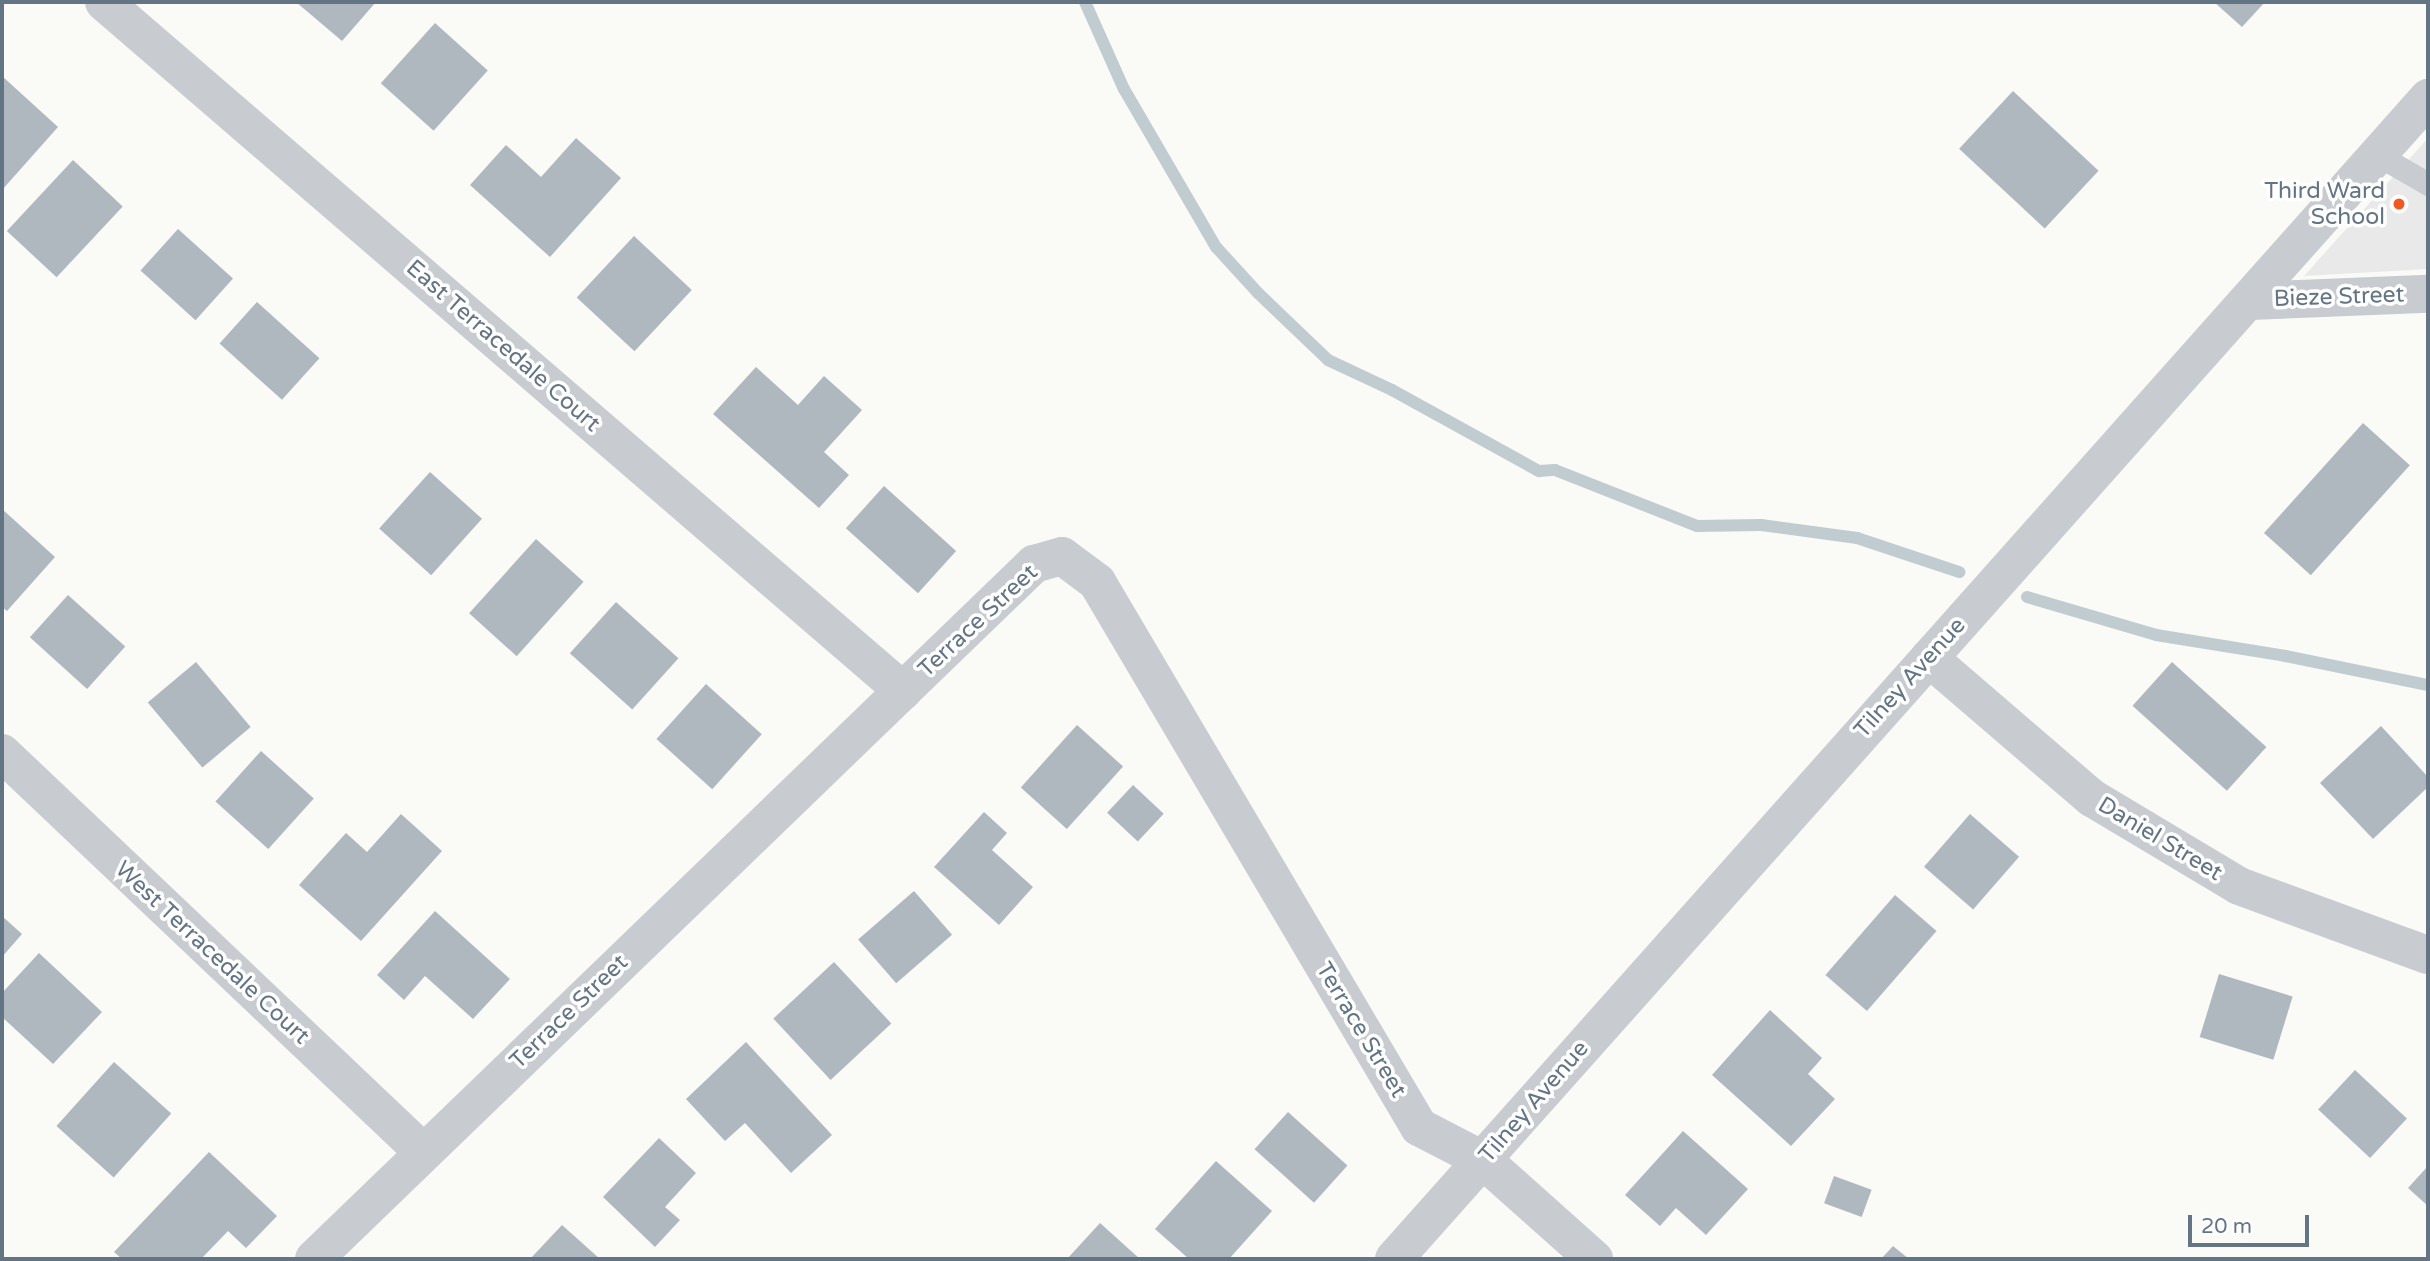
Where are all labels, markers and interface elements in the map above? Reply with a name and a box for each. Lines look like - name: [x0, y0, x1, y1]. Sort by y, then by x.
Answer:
- place label: Third Ward School: [2264, 177, 2385, 231]
- marker: Third Ward School: [2391, 196, 2407, 212]
- street label: East Terracedale Court: [400, 254, 606, 438]
- street label: Bieze Street: [2273, 281, 2405, 313]
- street label: Terrace Street: [913, 559, 1043, 683]
- street label: Tilney Avenue: [1849, 612, 1971, 744]
- street label: Daniel Street: [2093, 791, 2227, 887]
- street label: West Terracedale Court: [109, 856, 315, 1050]
- street label: Terrace Street: [504, 949, 634, 1075]
- street label: Terrace Street: [1310, 957, 1412, 1103]
- street label: Tilney Avenue: [1473, 1035, 1595, 1169]
- scale bar: [2192, 1202, 2313, 1246]
- text: 20 m: [2201, 1214, 2252, 1239]

